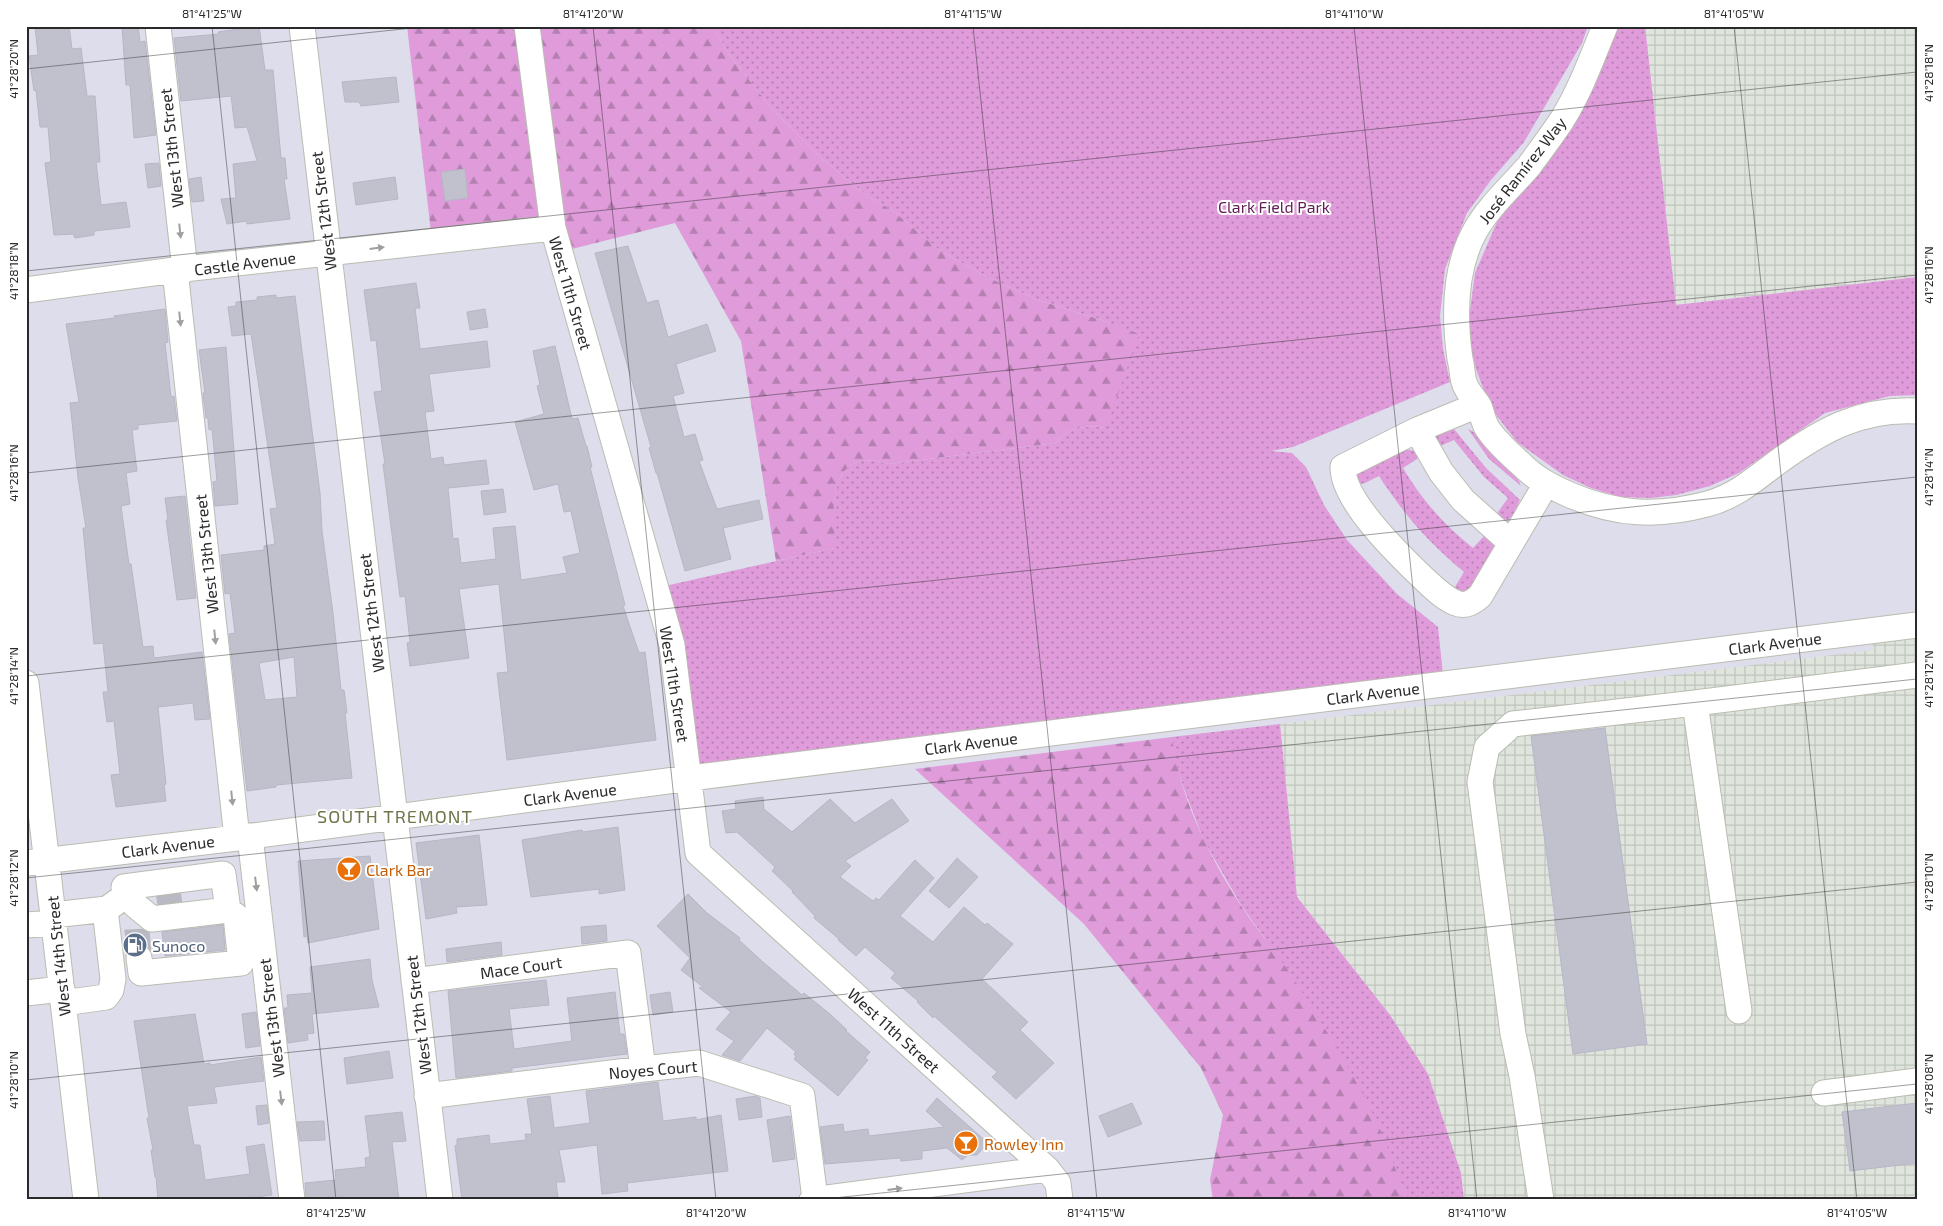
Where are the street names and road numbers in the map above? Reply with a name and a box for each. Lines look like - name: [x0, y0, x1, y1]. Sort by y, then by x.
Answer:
- street label: West 13th Street: [155, 87, 187, 209]
- street label: José Ramírez Way: [1474, 113, 1570, 227]
- street label: West 12th Street: [306, 150, 340, 272]
- street label: West 11th Street: [546, 234, 596, 352]
- street label: Castle Avenue: [193, 247, 297, 279]
- street label: West 13th Street: [190, 493, 222, 615]
- street label: West 12th Street: [354, 552, 388, 674]
- street label: West 11th Street: [656, 625, 694, 743]
- street label: Clark Avenue: [1727, 628, 1823, 658]
- street label: Clark Avenue: [1325, 678, 1421, 708]
- street label: Clark Avenue: [923, 728, 1019, 758]
- street label: Clark Avenue: [522, 779, 618, 809]
- street label: Clark Avenue: [120, 831, 216, 861]
- street label: West 14th Street: [42, 895, 74, 1017]
- street label: Mace Court: [479, 952, 563, 982]
- street label: West 12th Street: [401, 954, 435, 1076]
- street label: West 13th Street: [254, 957, 288, 1079]
- street label: West 11th Street: [844, 984, 944, 1076]
- street label: Noyes Court: [608, 1056, 698, 1082]

